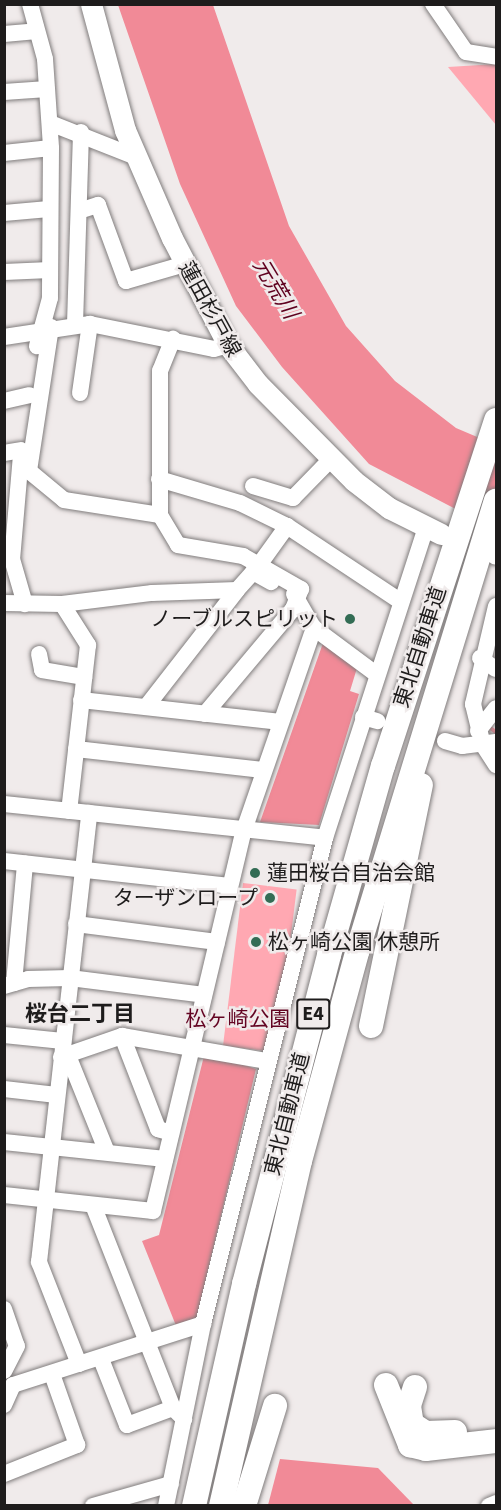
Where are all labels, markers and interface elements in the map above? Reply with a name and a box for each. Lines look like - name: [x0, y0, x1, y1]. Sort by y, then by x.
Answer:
- water label: 元荒川: [247, 254, 303, 324]
- street label: 蓮田杉戸線: [174, 257, 246, 361]
- street label: 東北自動車道: [389, 583, 451, 711]
- place label: ノーブルスピリット: [149, 606, 338, 632]
- marker: ノーブルスピリット: [343, 612, 357, 626]
- place label: 蓮田桜台自治会館: [267, 860, 435, 886]
- marker: 蓮田桜台自治会館: [248, 866, 262, 880]
- place label: ターザンロープ: [111, 885, 258, 911]
- marker: ターザンロープ: [263, 891, 277, 905]
- place label: 松ヶ崎公園 休憩所: [268, 929, 440, 955]
- marker: 松ヶ崎公園 休憩所: [249, 935, 263, 949]
- road number: E4: [295, 997, 331, 1031]
- district label: 桜台二丁目: [25, 1002, 135, 1028]
- park label: 松ヶ崎公園: [186, 1006, 290, 1032]
- street label: 東北自動車道: [260, 1050, 314, 1178]

